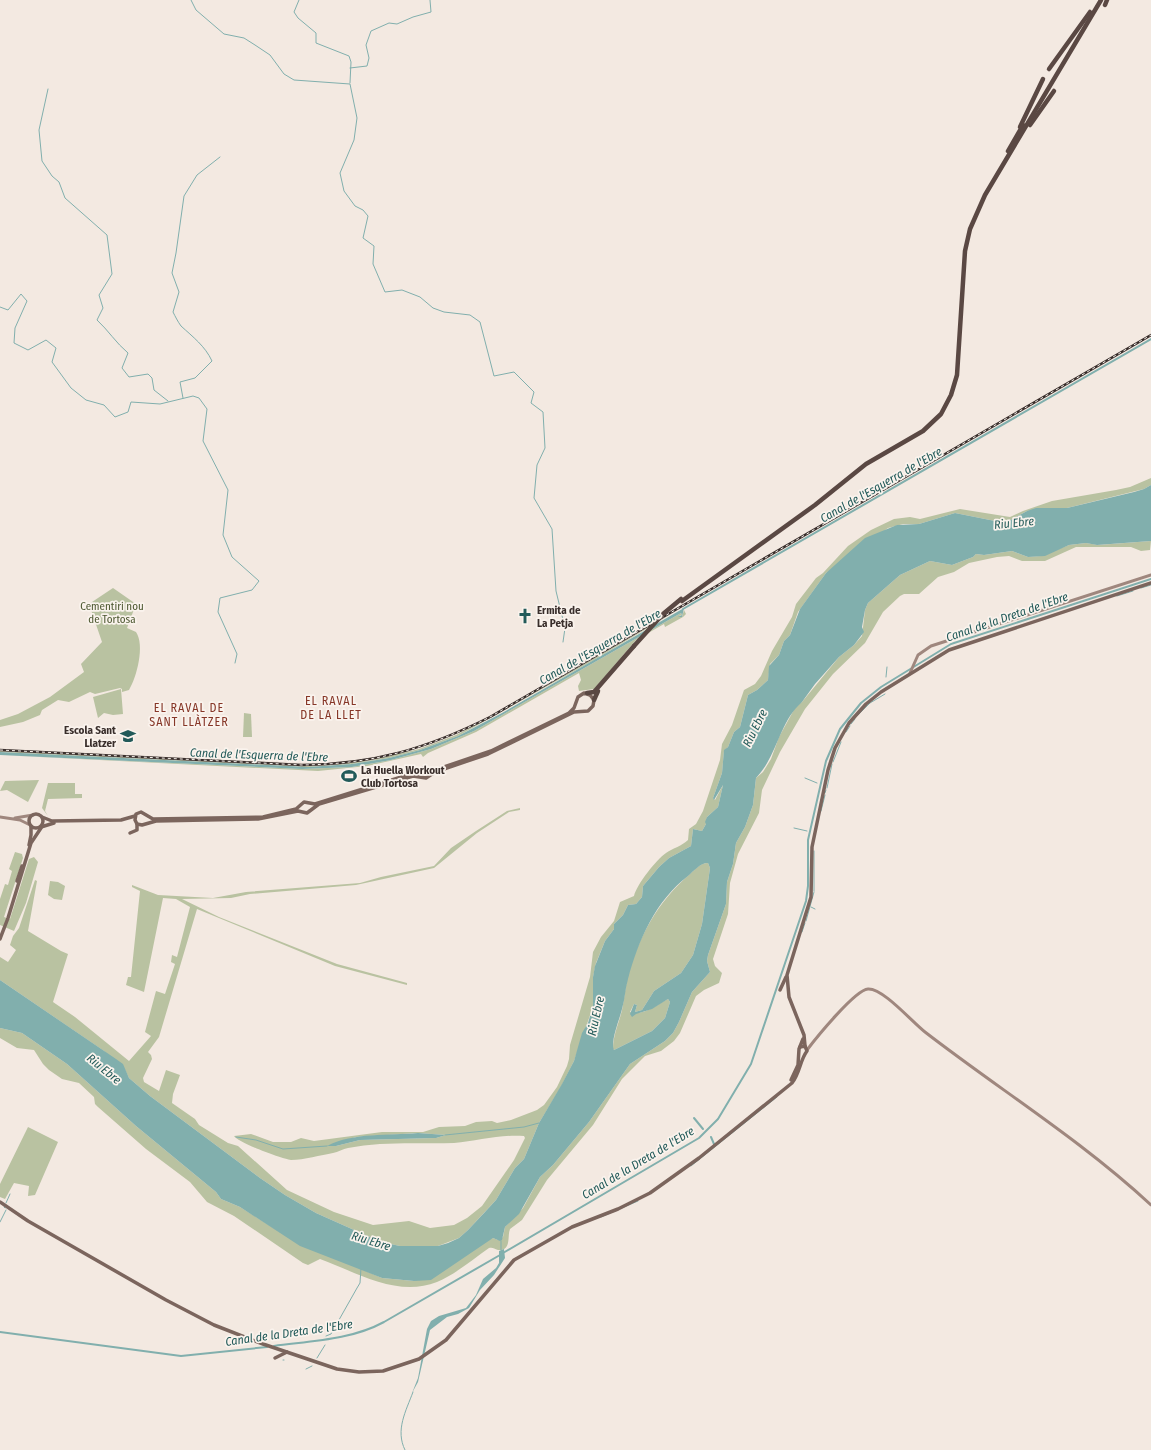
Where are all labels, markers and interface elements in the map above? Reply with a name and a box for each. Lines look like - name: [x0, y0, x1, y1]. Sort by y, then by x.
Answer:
- water label: Canal de l'Esquerra de l'Ebre: [818, 444, 945, 526]
- water label: Riu Ebre: [993, 514, 1035, 532]
- water label: Canal de la Dreta de l'Ebre: [944, 589, 1070, 645]
- park label: Cementiri nou de Tortosa: [80, 600, 144, 626]
- place label: Ermita de La Petja: [537, 604, 581, 630]
- water label: Canal de l'Esquerra de l'Ebre: [537, 606, 664, 688]
- church icon: Ermita de La Petja: [516, 607, 534, 625]
- district label: EL RAVAL DE LA LLET: [300, 694, 362, 722]
- district label: EL RAVAL DE SANT LLÀTZER: [149, 701, 229, 729]
- water label: Riu Ebre: [740, 707, 770, 749]
- place label: Escola Sant Llatzer: [64, 724, 117, 750]
- school or university icon: Escola Sant Llatzer: [119, 727, 137, 745]
- water label: Canal de l'Esquerra de l'Ebre: [190, 746, 329, 764]
- place label: La Huella Workout Club Tortosa: [361, 764, 445, 790]
- sports icon: La Huella Workout Club Tortosa: [340, 767, 358, 785]
- water label: Riu Ebre: [585, 995, 607, 1037]
- water label: Riu Ebre: [84, 1051, 124, 1087]
- water label: Canal de la Dreta de l'Ebre: [579, 1124, 697, 1202]
- water label: Riu Ebre: [350, 1228, 392, 1254]
- water label: Canal de la Dreta de l'Ebre: [225, 1317, 354, 1349]

